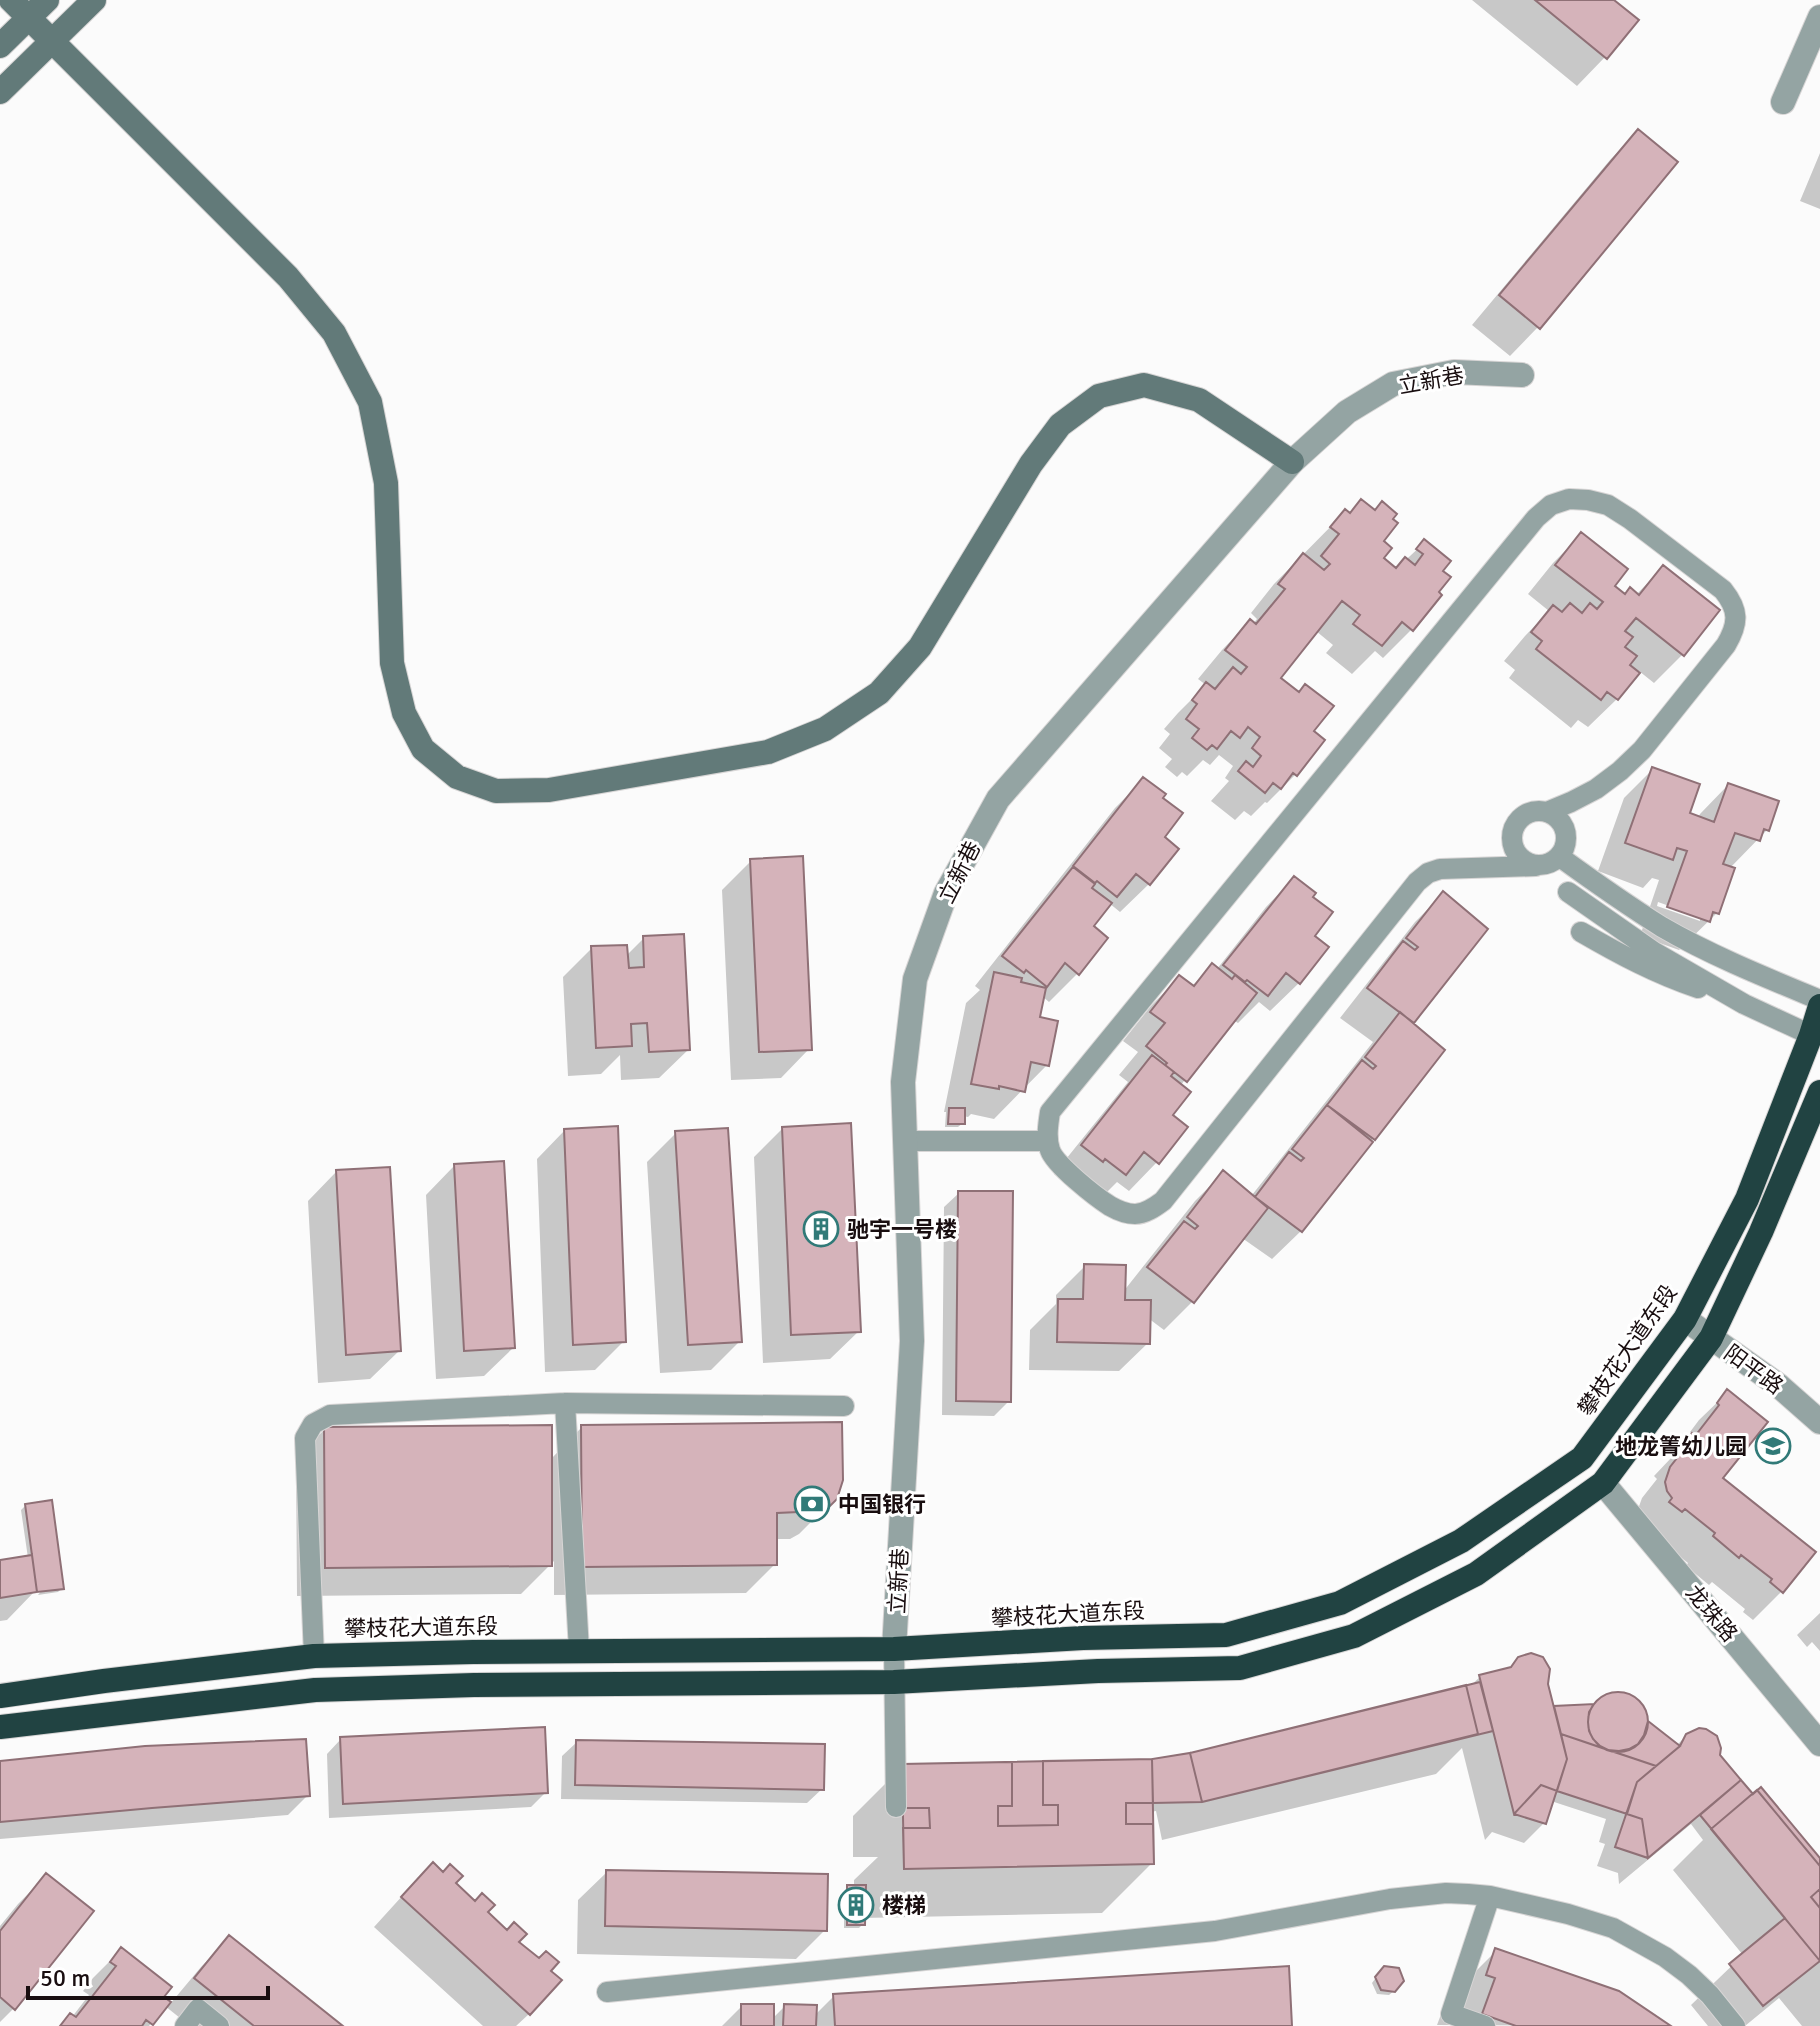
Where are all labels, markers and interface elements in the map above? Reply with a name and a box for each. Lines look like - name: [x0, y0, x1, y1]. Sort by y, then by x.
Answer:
- street label: 立新巷: [1396, 361, 1466, 400]
- street label: 立新巷: [932, 837, 986, 908]
- building icon: 驰宇一号楼: [802, 1210, 840, 1248]
- place label: 驰宇一号楼: [847, 1216, 957, 1243]
- street label: 攀枝花大道东段: [1572, 1279, 1683, 1421]
- street label: 阳平路: [1719, 1339, 1788, 1400]
- school or university icon: 地龙箐幼儿园: [1754, 1427, 1792, 1465]
- place label: 地龙箐幼儿园: [1615, 1433, 1747, 1460]
- bank icon: 中国银行: [793, 1485, 831, 1523]
- place label: 中国银行: [838, 1491, 926, 1518]
- street label: 立新巷: [883, 1547, 914, 1615]
- street label: 龙珠路: [1680, 1579, 1743, 1647]
- street label: 攀枝花大道东段: [990, 1597, 1146, 1632]
- street label: 攀枝花大道东段: [344, 1613, 498, 1642]
- building icon: 楼梯: [837, 1886, 875, 1924]
- place label: 楼梯: [882, 1892, 926, 1919]
- scale bar: [28, 1950, 268, 2000]
- text: 50 m: [40, 1963, 90, 1993]

